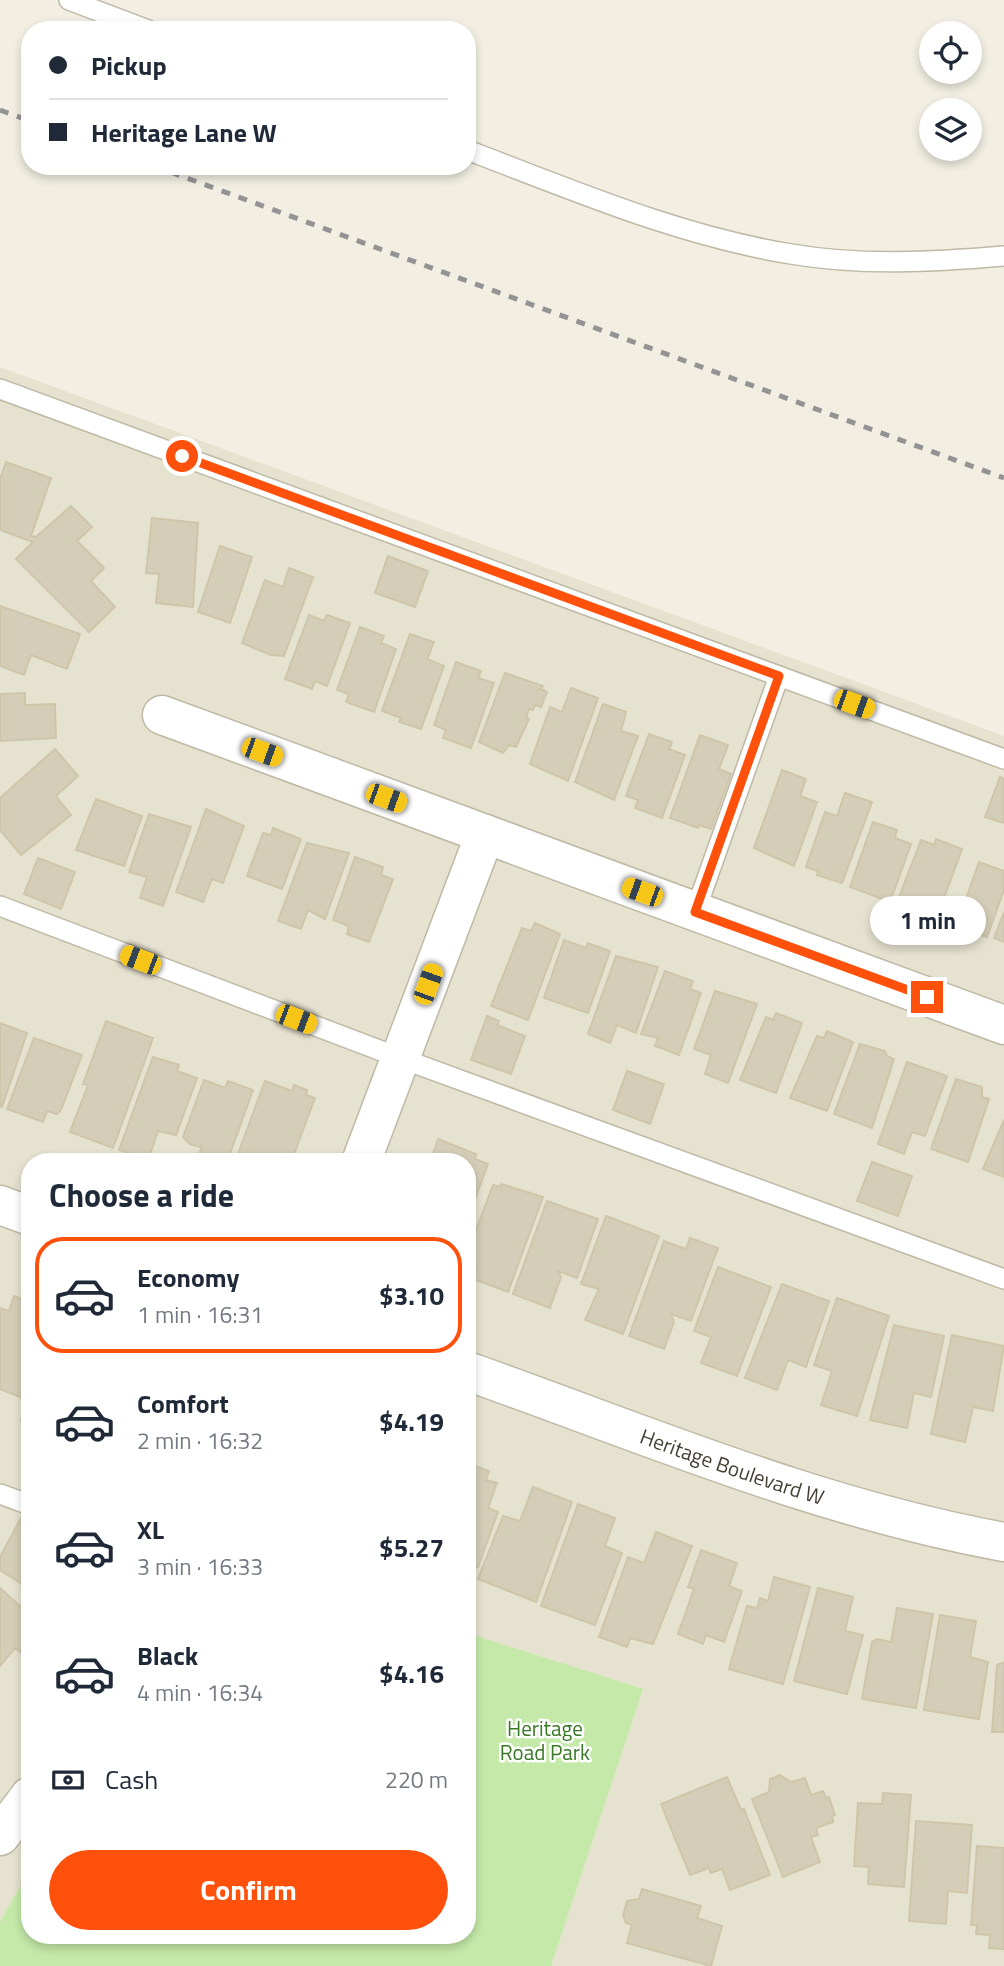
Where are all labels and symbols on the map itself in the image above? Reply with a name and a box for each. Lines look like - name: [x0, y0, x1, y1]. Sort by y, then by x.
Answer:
- route start: [166, 440, 198, 472]
- car: [831, 687, 878, 721]
- car: [239, 735, 286, 769]
- car: [363, 781, 410, 815]
- car: [619, 875, 666, 909]
- callout: 1 min: [869, 895, 985, 944]
- car: [117, 943, 164, 977]
- car: [411, 961, 446, 1007]
- route end: [911, 981, 943, 1013]
- car: [273, 1002, 320, 1036]
- street label: Heritage Boulevard W: [636, 1420, 828, 1513]
- park label: Heritage Road Park: [500, 1712, 590, 1768]

